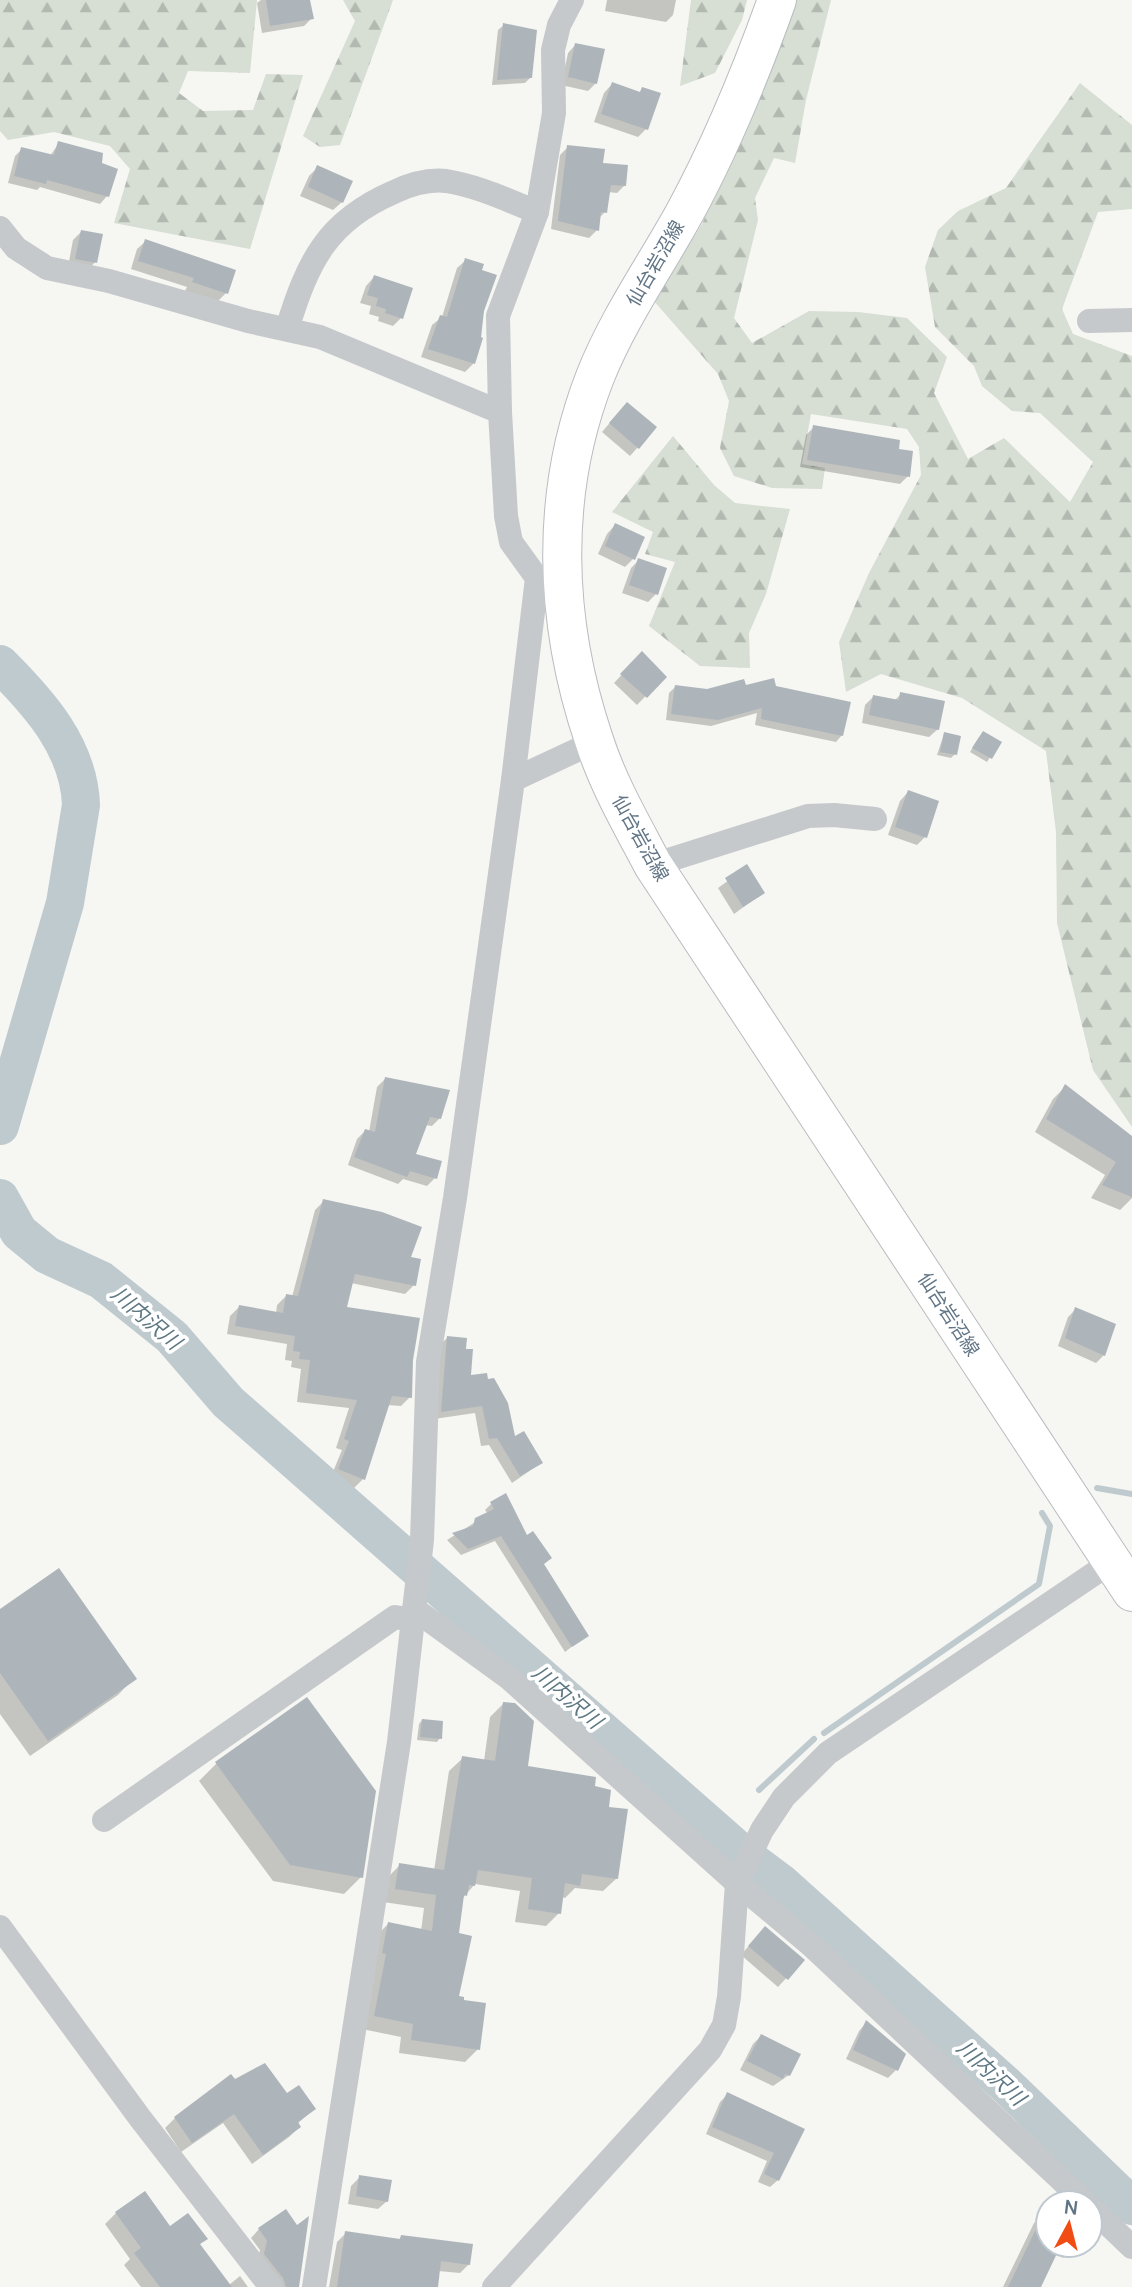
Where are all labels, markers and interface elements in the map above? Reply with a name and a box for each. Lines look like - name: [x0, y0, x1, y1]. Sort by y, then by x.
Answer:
- street label: 仙台岩沼線: [620, 215, 690, 311]
- street label: 仙台岩沼線: [607, 790, 675, 886]
- street label: 仙台岩沼線: [912, 1267, 986, 1361]
- water label: 川内沢川: [106, 1279, 189, 1357]
- water label: 川内沢川: [527, 1658, 610, 1736]
- water label: 川内沢川: [951, 2033, 1033, 2113]
- north arrow: [1034, 2189, 1104, 2259]
- text: N: [1063, 2193, 1079, 2221]

